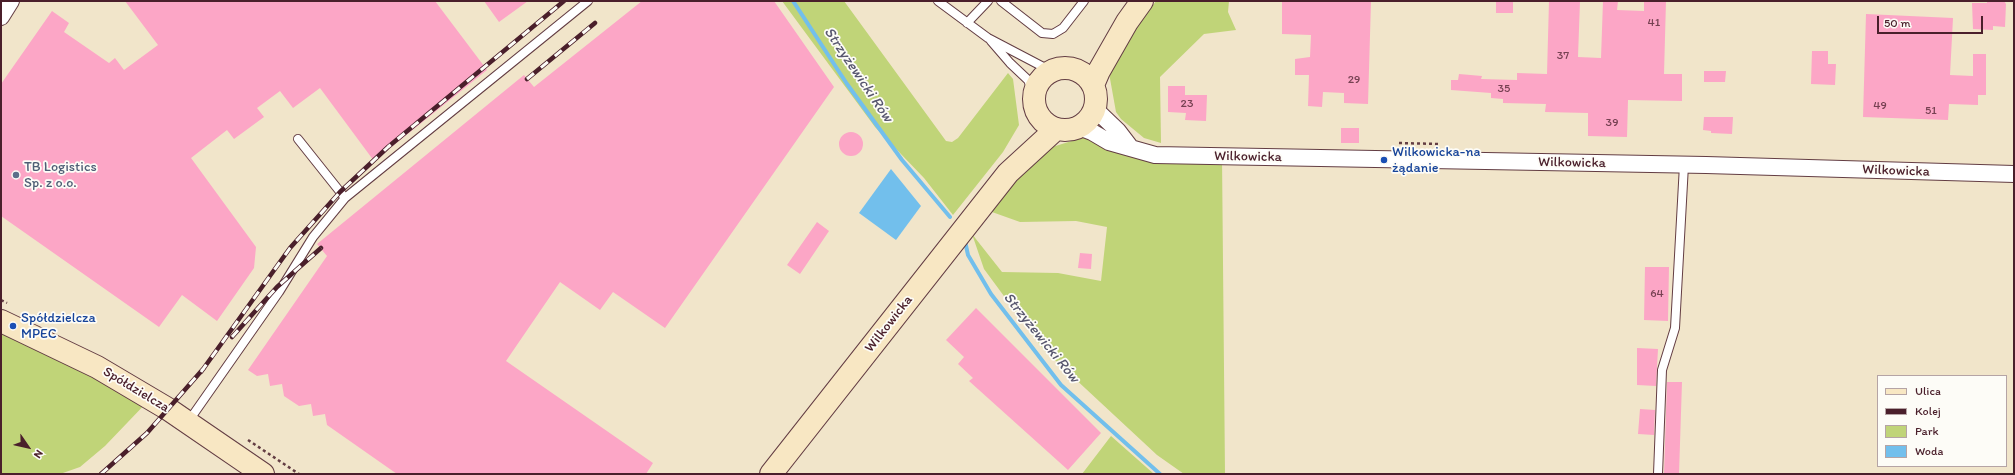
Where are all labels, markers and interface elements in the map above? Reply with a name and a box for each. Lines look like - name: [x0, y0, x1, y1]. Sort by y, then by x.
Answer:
- scale bar: [1879, 8, 1985, 34]
- house number: 41: [1648, 16, 1660, 30]
- text: 50 m: [1884, 16, 1910, 30]
- water label: Strzyżewicki Rów: [820, 24, 896, 126]
- house number: 37: [1557, 49, 1569, 63]
- house number: 29: [1348, 73, 1360, 87]
- house number: 35: [1498, 82, 1510, 96]
- house number: 23: [1181, 97, 1193, 111]
- house number: 49: [1873, 99, 1887, 113]
- house number: 51: [1925, 104, 1937, 118]
- house number: 39: [1606, 116, 1618, 130]
- place label: Wilkowicka-na żądanie: [1392, 144, 1480, 176]
- street label: Wilkowicka: [1214, 148, 1282, 166]
- street label: Wilkowicka: [1538, 154, 1606, 172]
- marker: Wilkowicka-na żądanie: [1379, 155, 1389, 165]
- place label: TB Logistics Sp. z o.o.: [24, 159, 97, 192]
- street label: Wilkowicka: [1862, 161, 1930, 181]
- marker: TB Logistics Sp. z o.o.: [11, 170, 21, 180]
- house number: 64: [1650, 287, 1664, 301]
- water label: Strzyżewicki Rów: [999, 289, 1083, 387]
- street label: Wilkowicka: [861, 292, 917, 356]
- place label: Spółdzielcza MPEC: [21, 310, 96, 342]
- marker: Spółdzielcza MPEC: [8, 321, 18, 331]
- street label: Spółdzielcza: [100, 364, 172, 416]
- legend: [1877, 375, 2007, 467]
- text: Ulica: [1915, 384, 1941, 398]
- text: Kolej: [1915, 404, 1941, 418]
- text: Park: [1915, 424, 1939, 438]
- north arrow: [8, 427, 48, 467]
- text: Woda: [1915, 444, 1944, 458]
- text: N: [31, 447, 46, 461]

